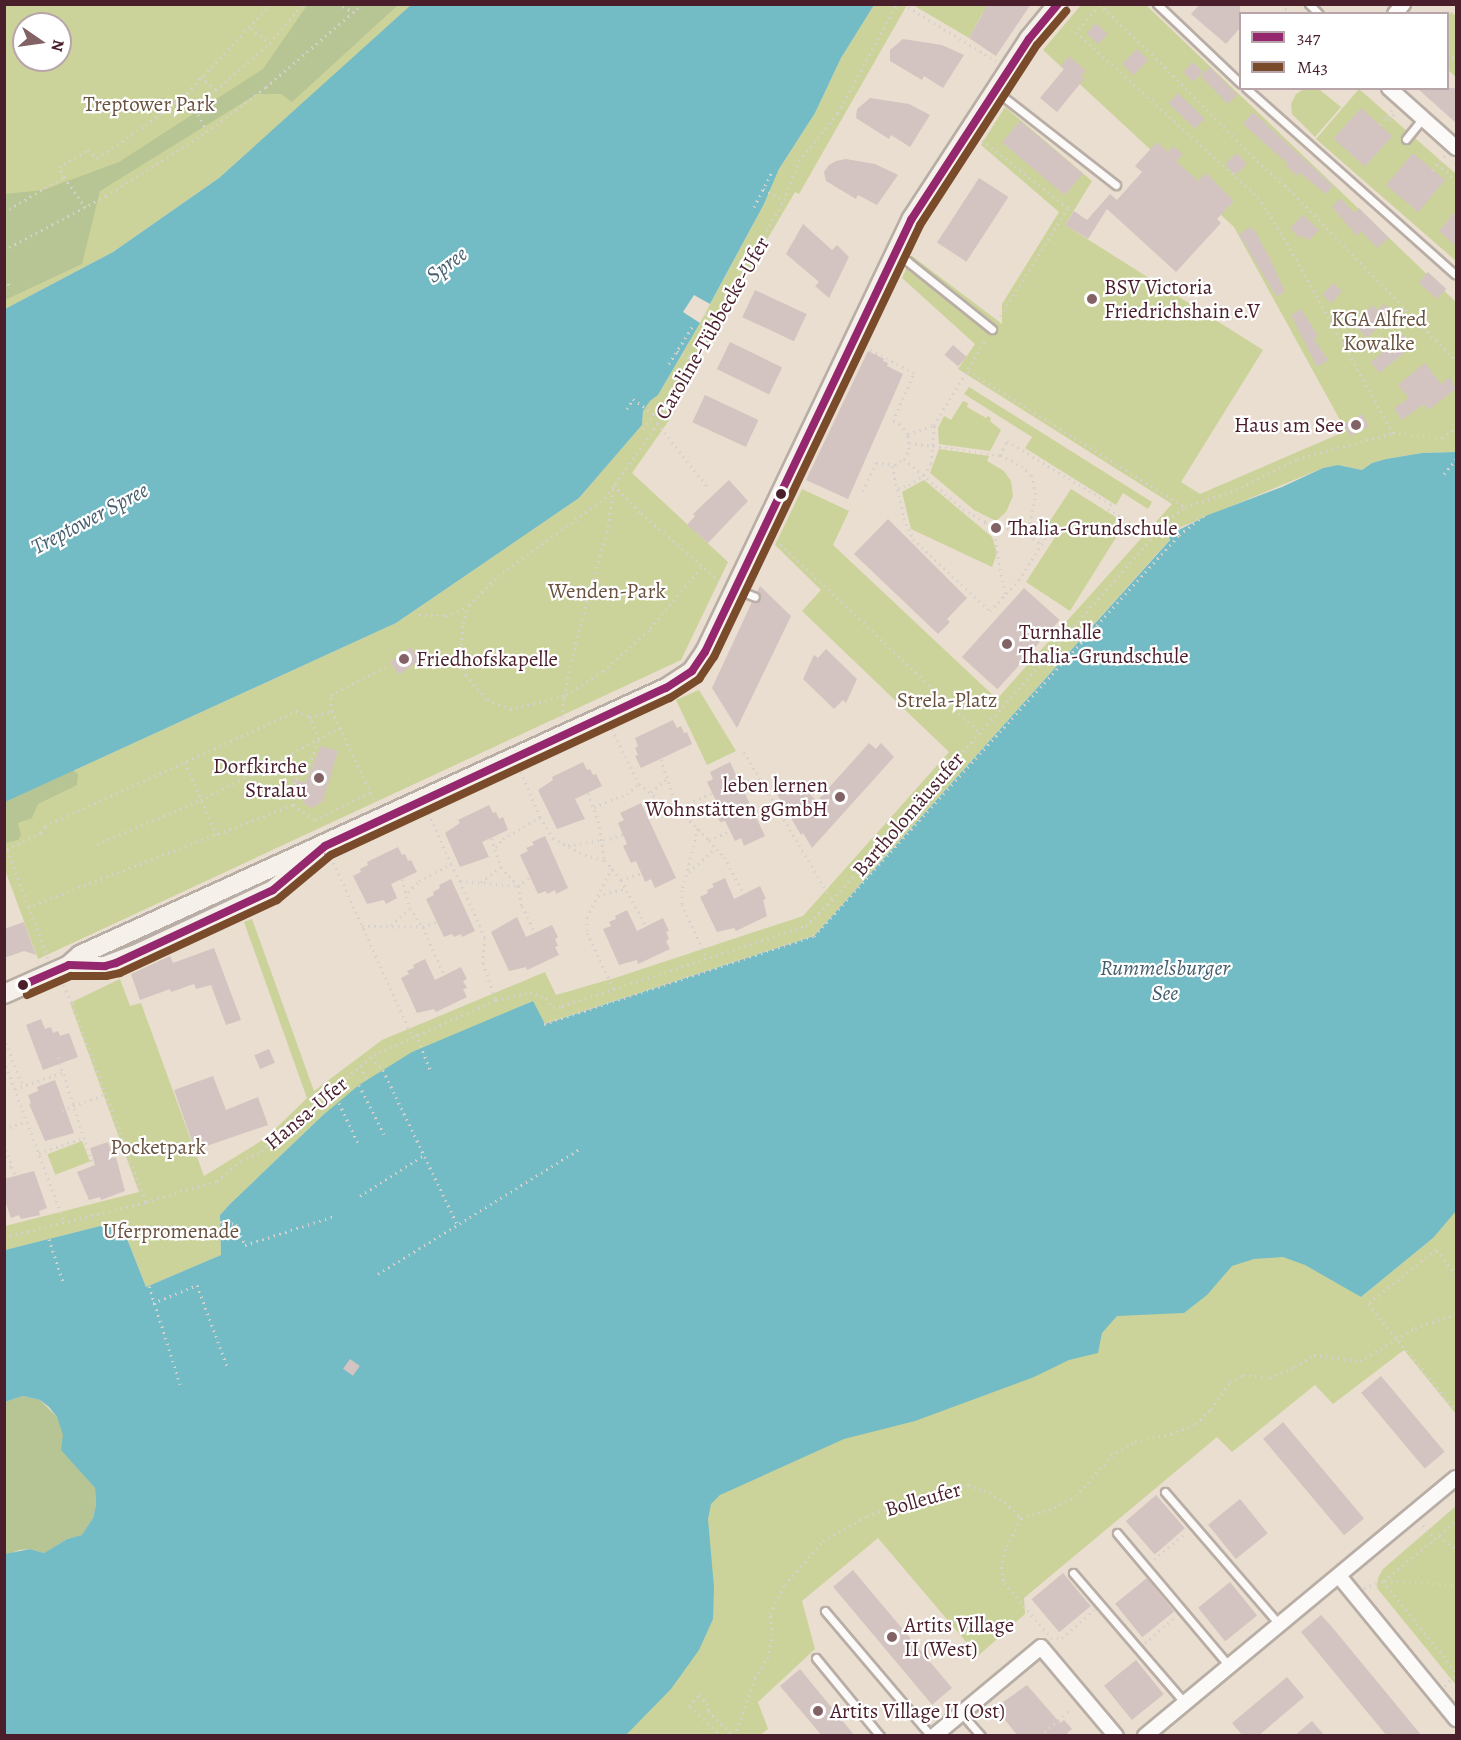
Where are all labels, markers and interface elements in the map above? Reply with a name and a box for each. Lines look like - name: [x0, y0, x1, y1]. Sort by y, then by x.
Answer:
- north arrow: [12, 12, 72, 72]
- legend: [1239, 12, 1449, 90]
- text: 347: [1297, 25, 1320, 49]
- text: N: [46, 37, 70, 54]
- text: M43: [1297, 55, 1328, 79]
- park label: Treptower Park: [83, 91, 215, 117]
- street label: Caroline-Tübbecke-Ufer: [649, 232, 775, 424]
- water label: Spree: [421, 241, 473, 289]
- place label: BSV Victoria Friedrichshain e.V: [1104, 274, 1260, 324]
- marker: BSV Victoria Friedrichshain e.V: [1085, 292, 1099, 306]
- park label: KGA Alfred Kowalke: [1331, 306, 1427, 356]
- place label: Haus am See: [1234, 412, 1344, 438]
- marker: Haus am See: [1349, 418, 1363, 432]
- water label: Treptower Spree: [27, 477, 153, 561]
- unlabelled marker: [775, 488, 787, 500]
- place label: Thalia-Grundschule: [1008, 515, 1178, 541]
- marker: Thalia-Grundschule: [989, 521, 1003, 535]
- park label: Wenden-Park: [548, 578, 666, 604]
- place label: Turnhalle Thalia-Grundschule: [1019, 619, 1189, 669]
- marker: Turnhalle Thalia-Grundschule: [1000, 637, 1014, 651]
- place label: Friedhofskapelle: [416, 646, 558, 672]
- marker: Friedhofskapelle: [397, 652, 411, 666]
- park label: Strela-Platz: [897, 687, 997, 713]
- street label: Bartholomäusufer: [847, 746, 969, 882]
- place label: Dorfkirche Stralau: [213, 753, 307, 803]
- marker: Dorfkirche Stralau: [312, 771, 326, 785]
- place label: leben lernen Wohnstätten gGmbH: [645, 772, 828, 822]
- marker: leben lernen Wohnstätten gGmbH: [833, 790, 847, 804]
- water label: Rummelsburger See: [1100, 955, 1230, 1006]
- unlabelled marker: [17, 979, 29, 991]
- street label: Hansa-Ufer: [259, 1071, 353, 1155]
- park label: Pocketpark: [110, 1134, 206, 1160]
- park label: Uferpromenade: [103, 1218, 239, 1244]
- street label: Bolleufer: [882, 1476, 964, 1522]
- place label: Artits Village II (West): [904, 1612, 1014, 1662]
- marker: Artits Village II (West): [885, 1630, 899, 1644]
- place label: Artits Village II (Ost): [830, 1698, 1005, 1724]
- marker: Artits Village II (Ost): [811, 1704, 825, 1718]

